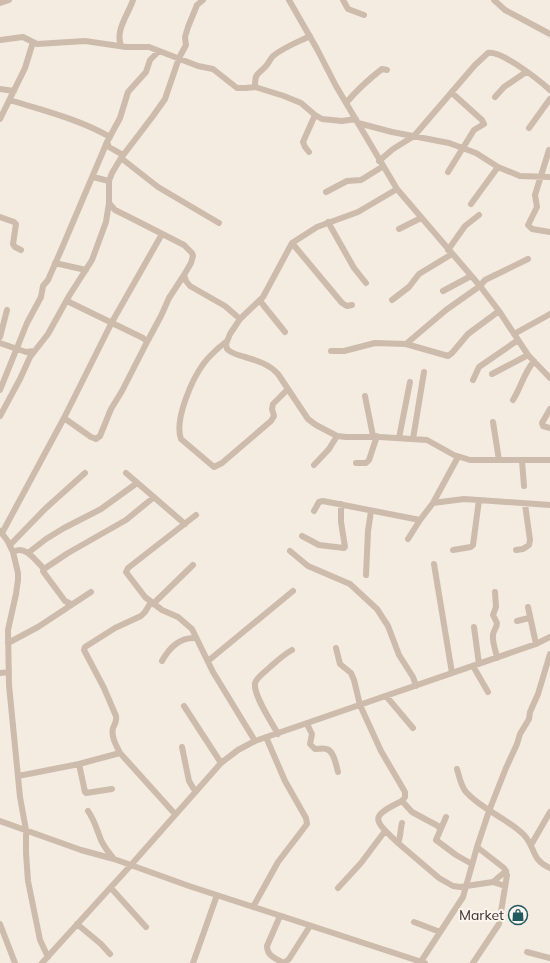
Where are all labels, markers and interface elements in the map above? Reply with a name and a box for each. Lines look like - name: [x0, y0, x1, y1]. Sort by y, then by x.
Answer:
- shop icon: Market: [507, 904, 529, 926]
- place label: Market: [459, 906, 504, 924]

